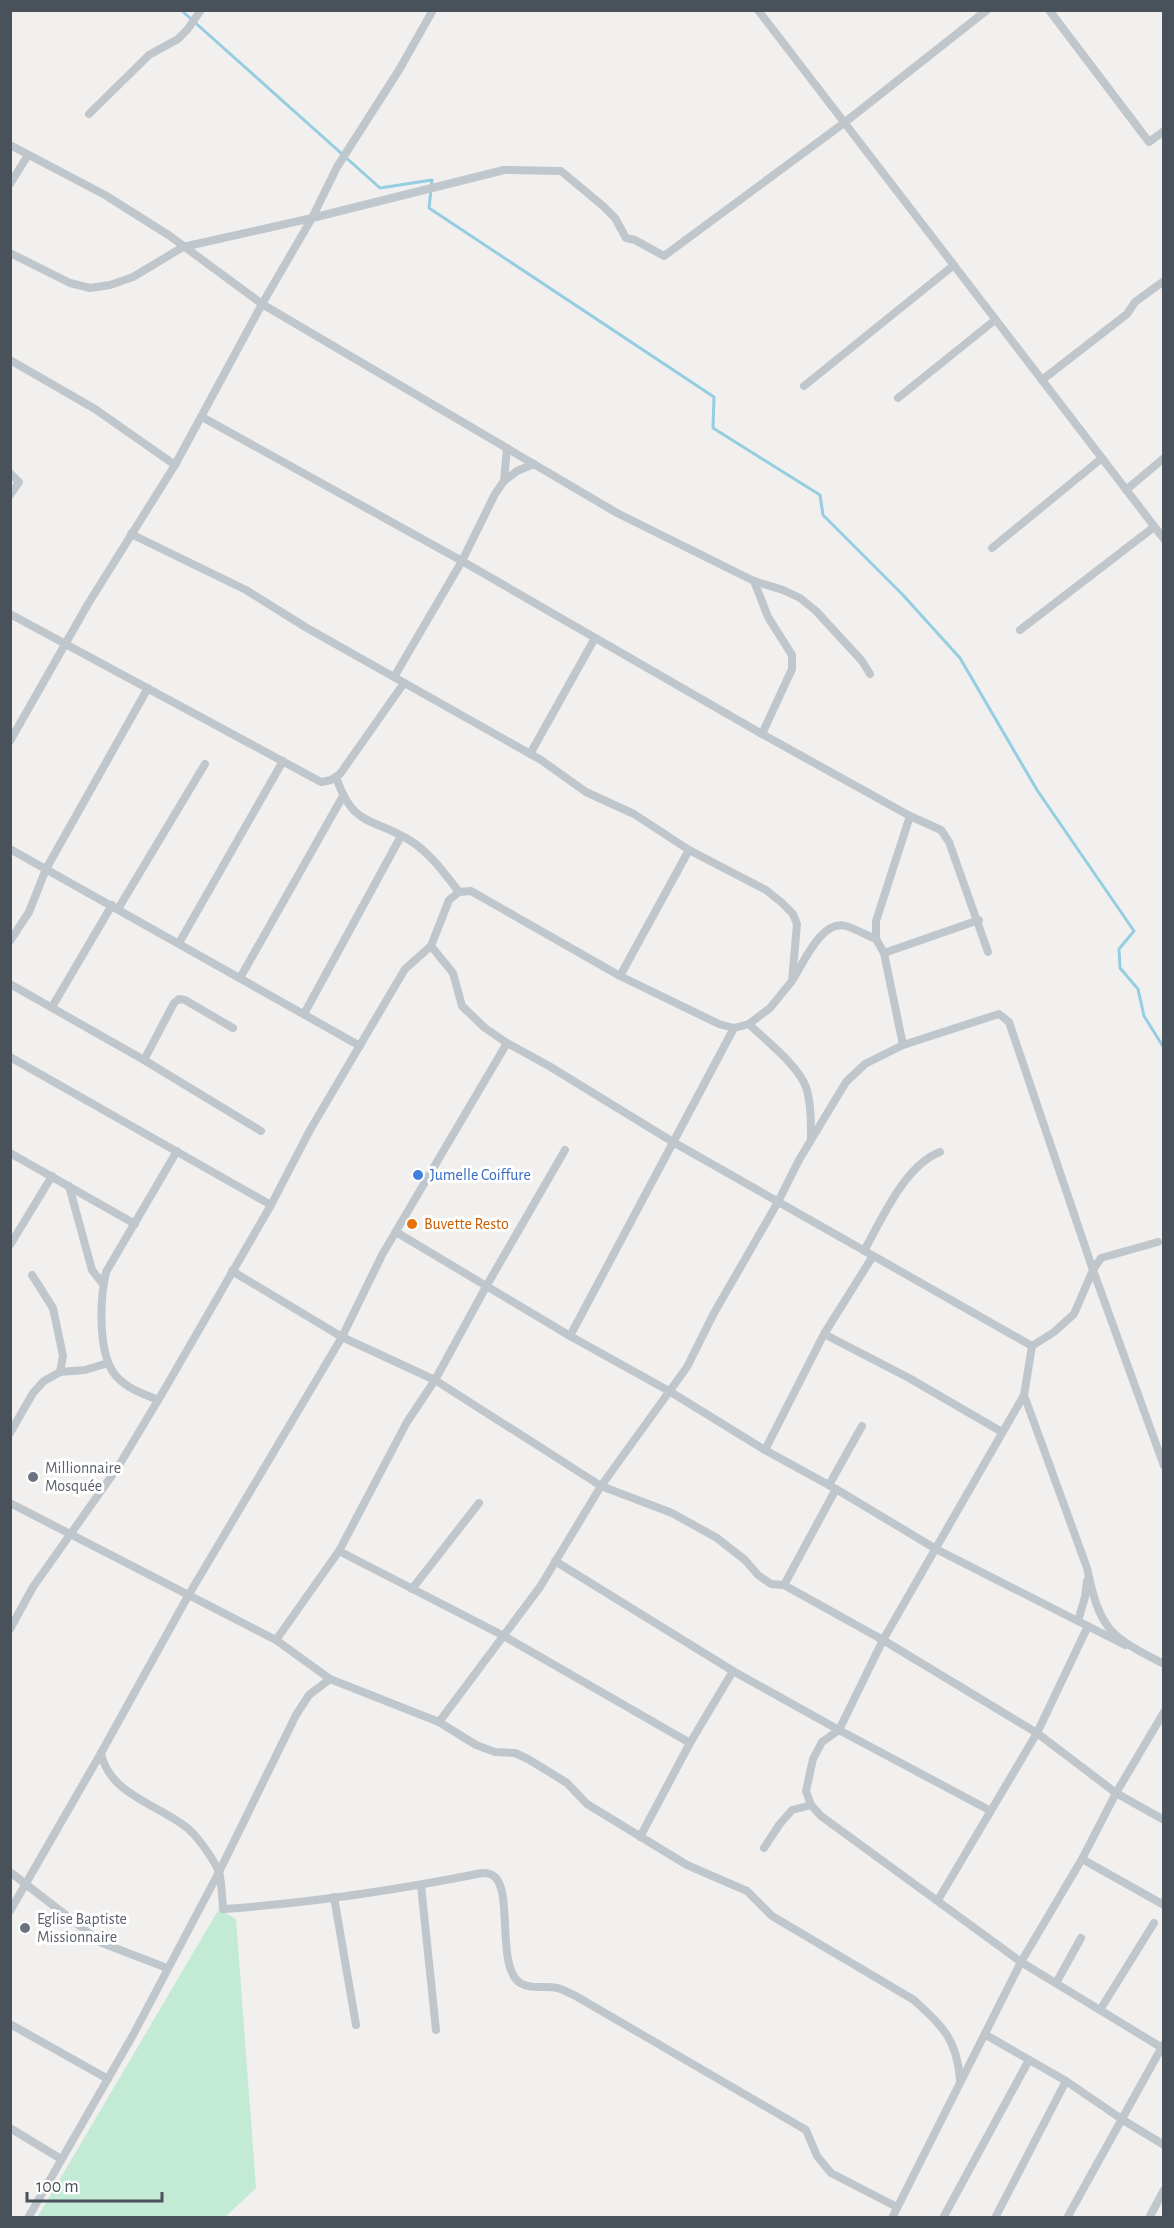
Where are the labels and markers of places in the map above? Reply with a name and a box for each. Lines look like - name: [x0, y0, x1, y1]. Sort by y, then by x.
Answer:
- place label: Jumelle Coiffure: [430, 1167, 531, 1183]
- marker: Jumelle Coiffure: [411, 1168, 425, 1182]
- place label: Buvette Resto: [424, 1216, 509, 1232]
- marker: Buvette Resto: [405, 1217, 419, 1231]
- place label: Millionnaire Mosquée: [45, 1460, 121, 1494]
- marker: Millionnaire Mosquée: [26, 1470, 40, 1484]
- place label: Eglise Baptiste Missionnaire: [37, 1911, 127, 1945]
- marker: Eglise Baptiste Missionnaire: [18, 1921, 32, 1935]

